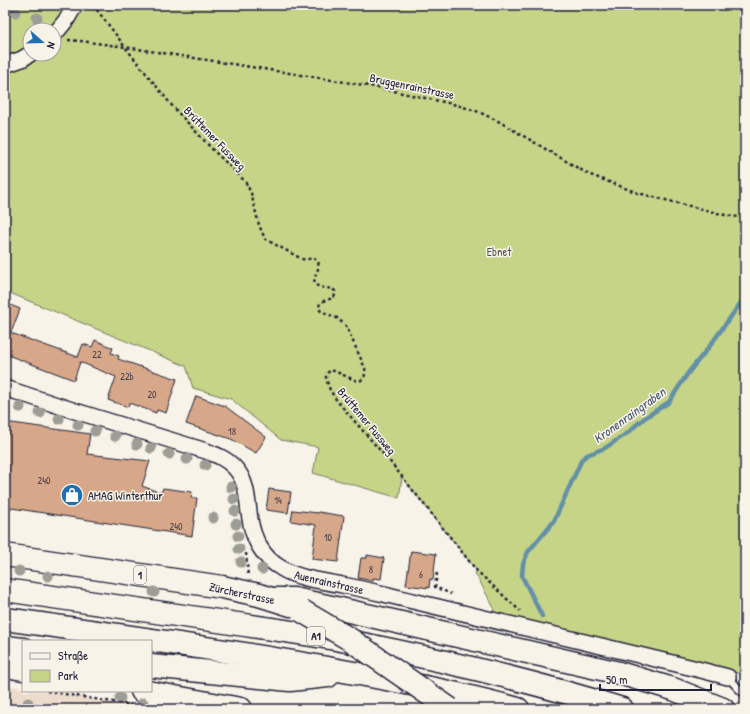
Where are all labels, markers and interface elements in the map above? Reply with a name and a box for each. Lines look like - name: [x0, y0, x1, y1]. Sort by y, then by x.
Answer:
- north arrow: [22, 22, 62, 62]
- text: N: [44, 40, 59, 51]
- street label: Bruggenrainstrasse: [368, 69, 456, 103]
- street label: Brüttemer Fussweg: [180, 102, 250, 174]
- park label: Ebnet: [487, 243, 512, 260]
- house number: 22: [92, 348, 102, 361]
- house number: 22b: [120, 370, 134, 383]
- water label: Kronenraingraben: [589, 382, 670, 448]
- street label: Brüttemer Fussweg: [334, 384, 400, 458]
- house number: 20: [147, 388, 157, 401]
- house number: 18: [228, 425, 236, 438]
- house number: 240: [38, 474, 51, 487]
- shop icon: AMAG Winterthur: [59, 482, 85, 508]
- place label: AMAG Winterthur: [88, 487, 163, 504]
- house number: 14: [274, 494, 282, 507]
- house number: 240: [170, 520, 183, 533]
- house number: 10: [324, 531, 333, 544]
- house number: 8: [369, 563, 373, 576]
- road number: 1: [134, 566, 146, 584]
- street label: Auenrainstrasse: [293, 566, 365, 598]
- house number: 6: [419, 568, 423, 581]
- street label: Zürcherstrasse: [208, 578, 277, 608]
- road number: A1: [307, 627, 325, 645]
- legend: [22, 640, 152, 692]
- text: Straße: [58, 647, 88, 664]
- scale bar: [600, 666, 711, 692]
- text: Park: [58, 667, 78, 684]
- text: 50 m: [606, 671, 627, 688]

